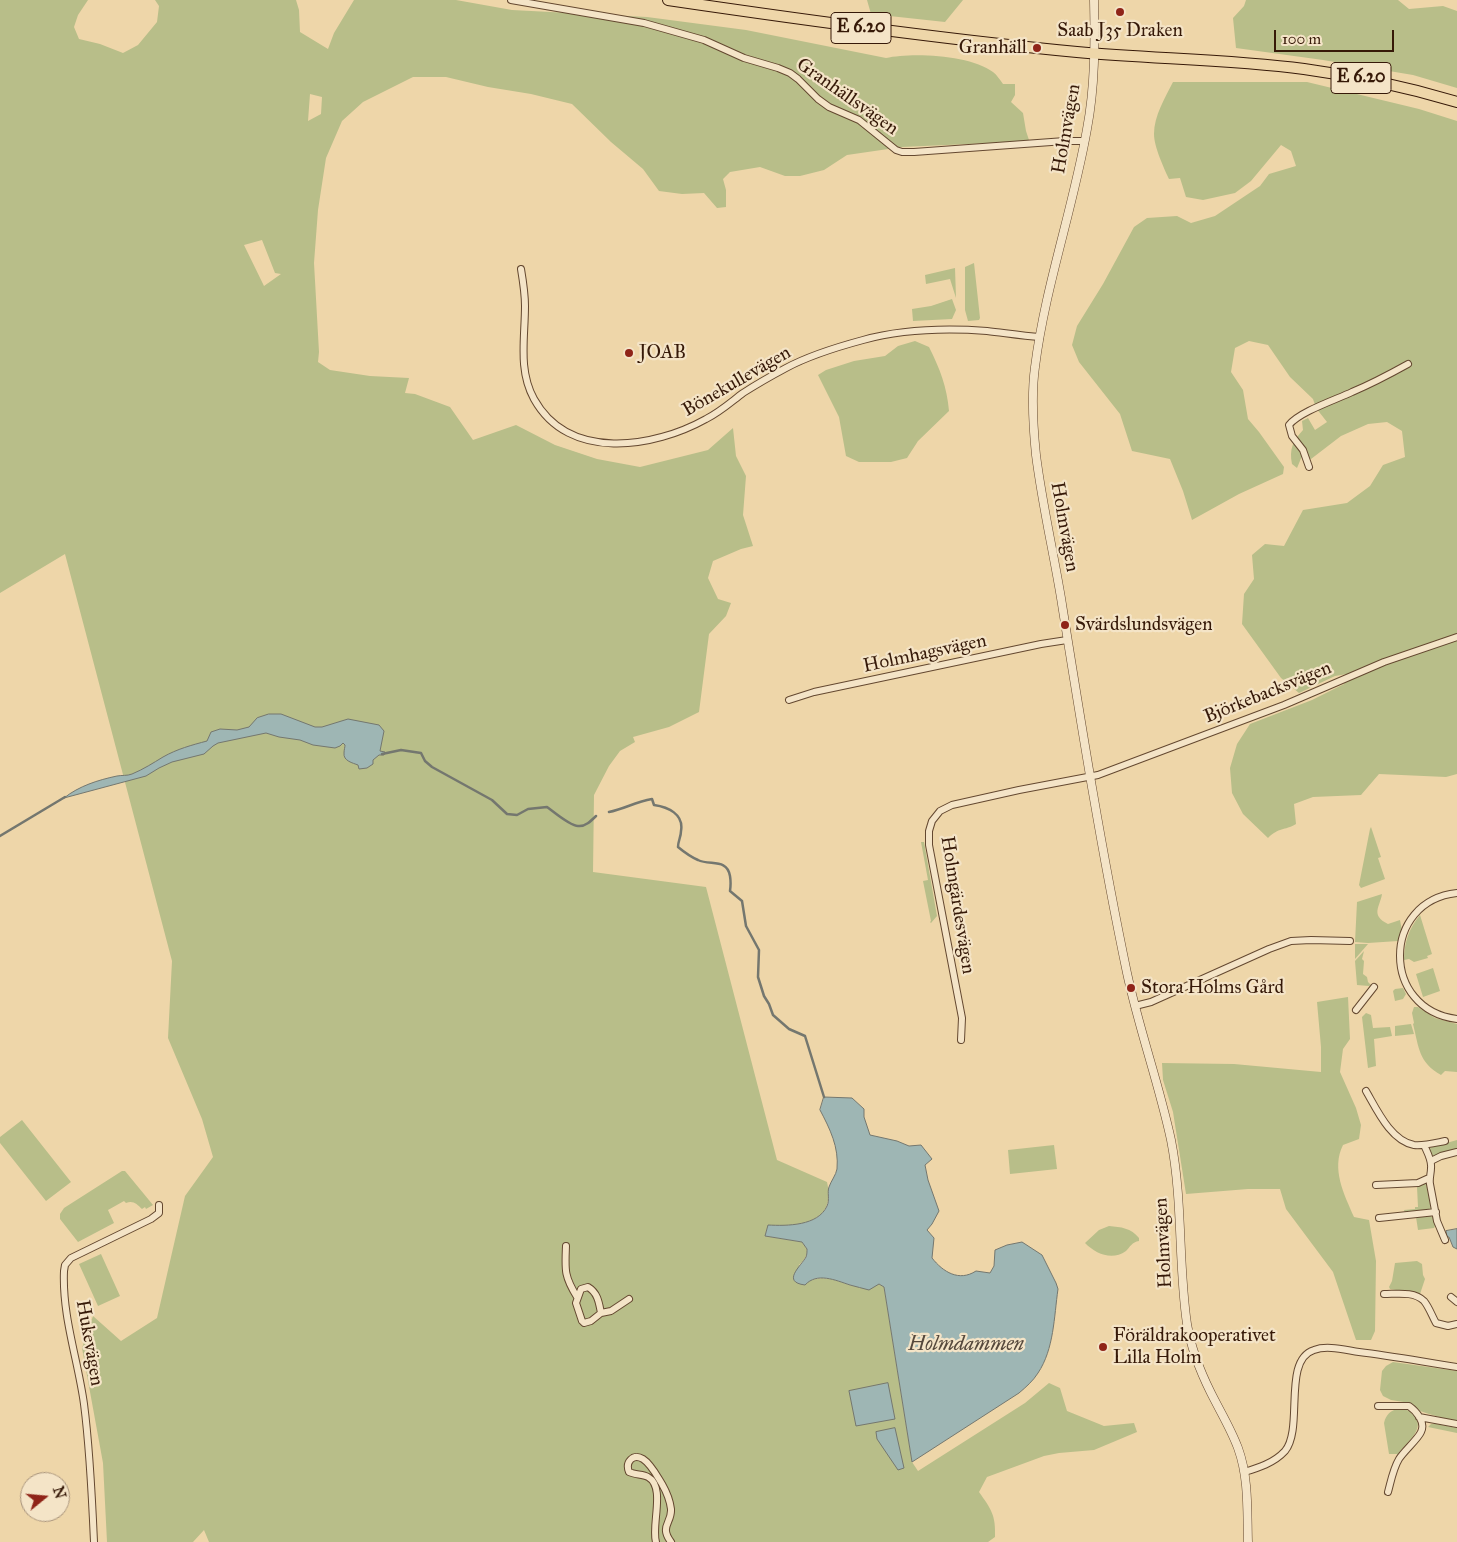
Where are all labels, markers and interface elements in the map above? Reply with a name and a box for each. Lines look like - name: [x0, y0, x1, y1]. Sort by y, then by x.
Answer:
- marker: Saab J35 Draken: [1114, 6, 1126, 18]
- road number: E 6.20: [831, 12, 891, 44]
- place label: Saab J35 Draken: [1057, 20, 1183, 42]
- scale bar: [1277, 20, 1397, 52]
- text: 100 m: [1282, 30, 1321, 48]
- place label: Granhäll: [959, 37, 1027, 59]
- marker: Granhäll: [1031, 42, 1043, 54]
- street label: Granhällsvägen: [792, 53, 902, 141]
- road number: E 6.20: [1331, 62, 1391, 94]
- street label: Holmvägen: [1048, 82, 1086, 176]
- place label: JOAB: [639, 342, 686, 364]
- street label: Bönekullevägen: [679, 342, 795, 422]
- marker: JOAB: [623, 347, 635, 359]
- street label: Holmvägen: [1045, 480, 1083, 574]
- place label: Svärdslundsvägen: [1075, 614, 1212, 636]
- marker: Svärdslundsvägen: [1059, 619, 1071, 631]
- street label: Holmhagsvägen: [861, 630, 989, 678]
- street label: Björkebacksvägen: [1201, 657, 1335, 729]
- street label: Holmgärdesvägen: [935, 834, 979, 976]
- place label: Stora Holms Gård: [1141, 977, 1284, 999]
- marker: Stora Holms Gård: [1125, 982, 1137, 994]
- street label: Holmvägen: [1150, 1197, 1178, 1289]
- street label: Hukevägen: [70, 1298, 108, 1388]
- place label: Föräldrakooperativet Lilla Holm: [1113, 1325, 1276, 1369]
- water label: Holmdammen: [908, 1333, 1024, 1357]
- marker: Föräldrakooperativet Lilla Holm: [1097, 1341, 1109, 1353]
- north arrow: [20, 1472, 70, 1522]
- text: N: [49, 1485, 69, 1501]

